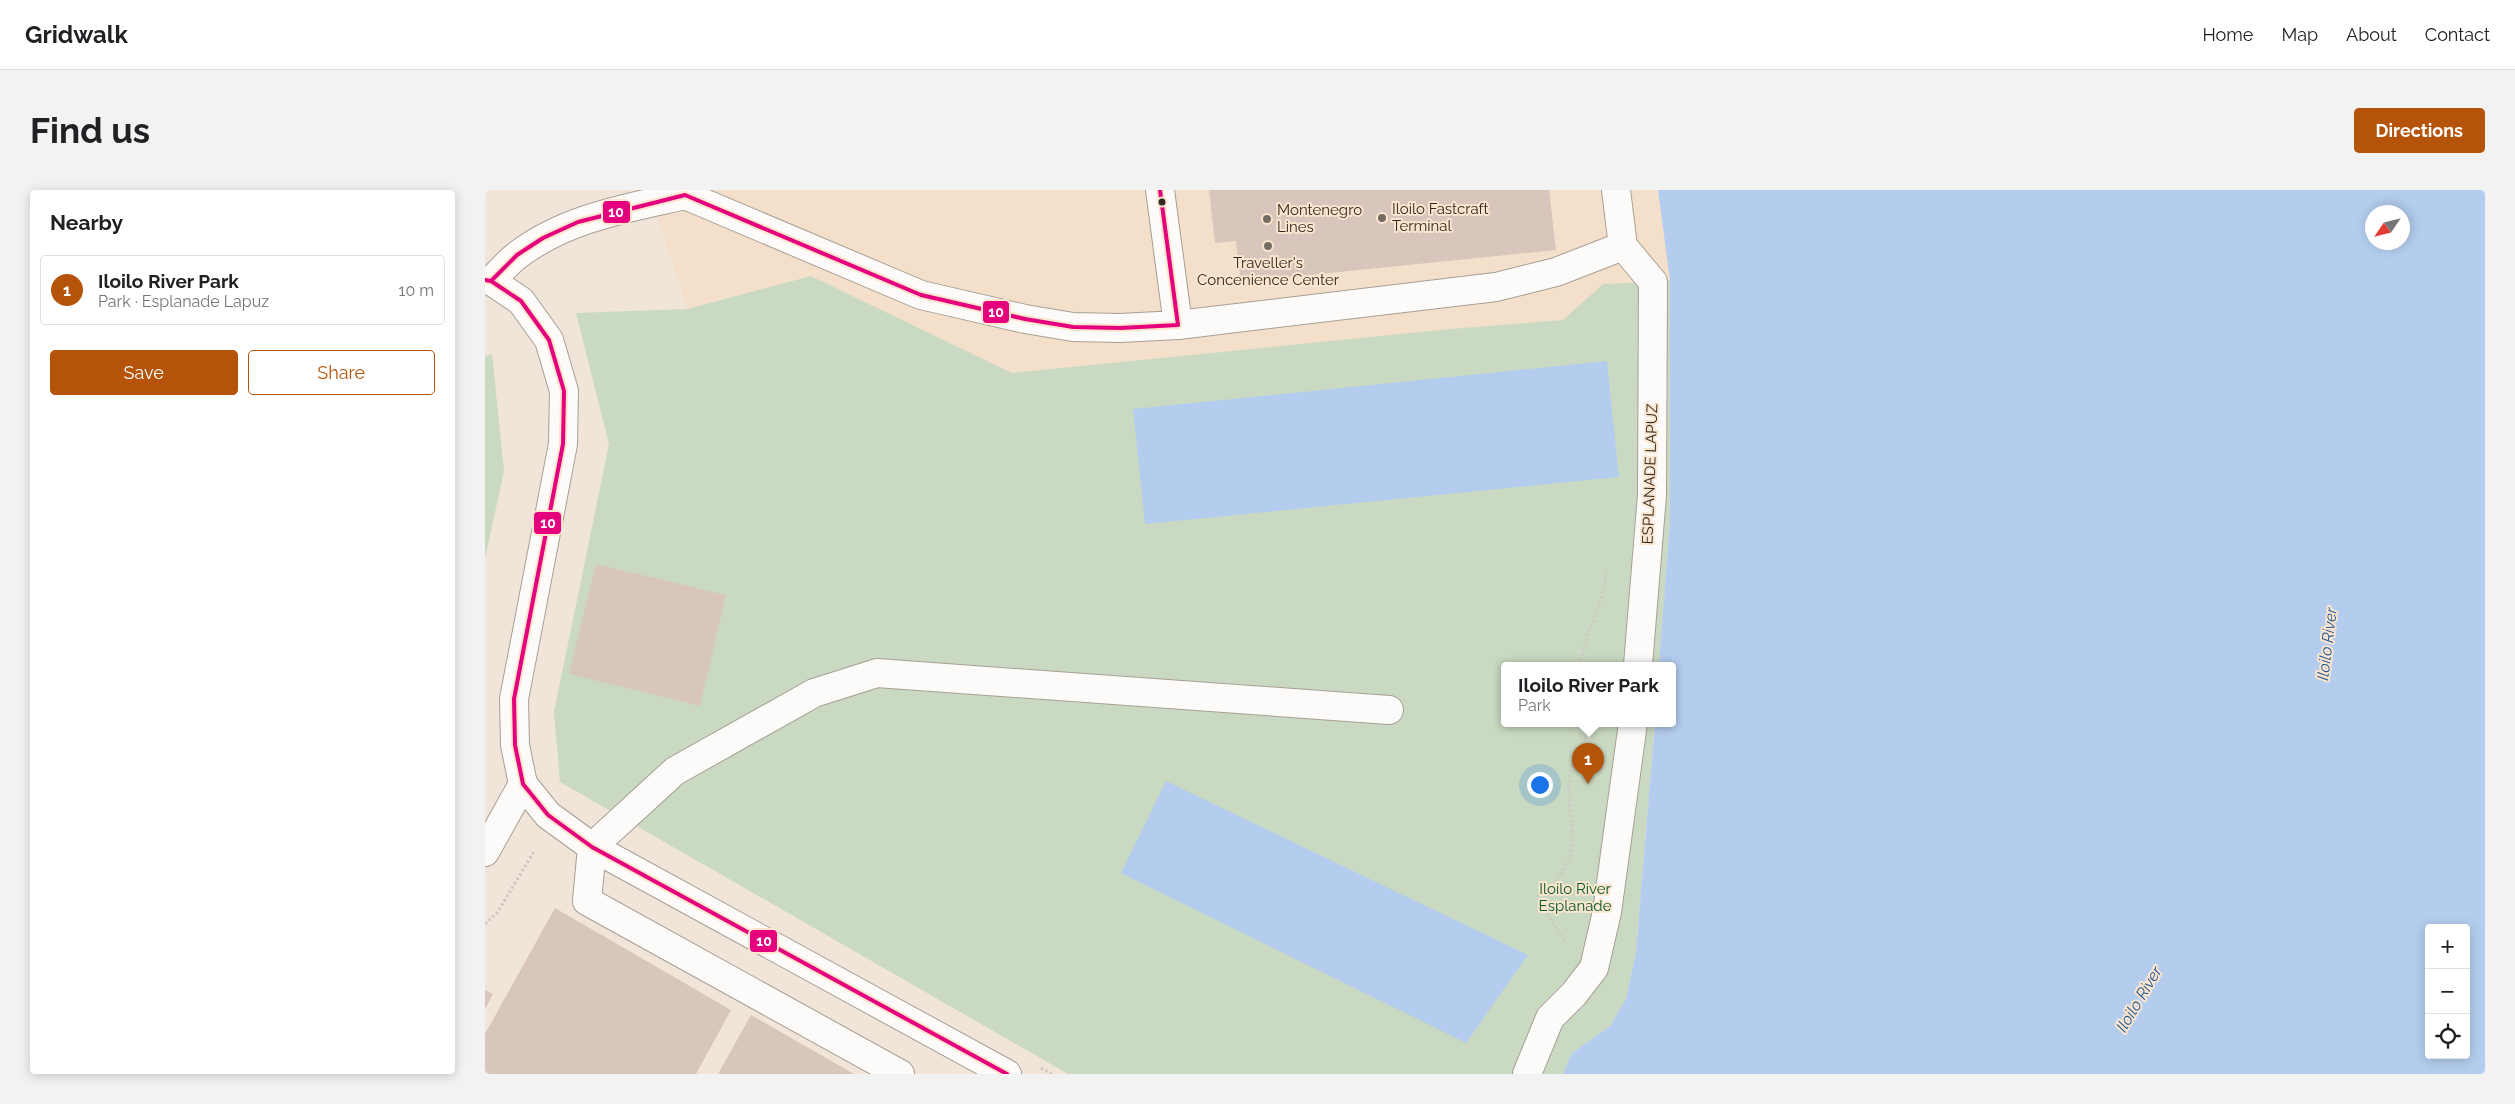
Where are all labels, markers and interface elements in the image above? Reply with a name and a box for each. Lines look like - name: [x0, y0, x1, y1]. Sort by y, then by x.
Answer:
- text: Gridwalk: [25, 20, 128, 49]
- text: Home: [2202, 24, 2253, 45]
- text: Map: [2281, 24, 2318, 45]
- text: About: [2346, 24, 2397, 45]
- text: Contact: [2425, 24, 2490, 45]
- button: Directions: [2354, 108, 2485, 153]
- text: Find us: [30, 110, 150, 151]
- unlabelled marker: [1157, 197, 1167, 207]
- line badge: 10: [602, 200, 631, 224]
- place label: Iloilo Fastcraft Terminal: [1392, 200, 1489, 235]
- place label: Montenegro Lines: [1277, 201, 1362, 236]
- text: 10: [608, 204, 624, 220]
- north arrow: [2365, 205, 2410, 250]
- text: Nearby: [50, 210, 123, 235]
- marker: Iloilo Fastcraft Terminal: [1376, 212, 1388, 224]
- marker: Montenegro Lines: [1261, 213, 1273, 225]
- marker: Traveller's Concenience Center: [1262, 240, 1274, 252]
- place label: Traveller's Concenience Center: [1197, 254, 1340, 289]
- text: Iloilo River Park: [98, 270, 239, 292]
- text: 1: [63, 281, 71, 300]
- text: 10 m: [399, 281, 434, 300]
- text: Park · Esplanade Lapuz: [98, 292, 269, 311]
- line badge: 10: [982, 300, 1010, 324]
- text: 10: [988, 304, 1004, 320]
- button: Save: [50, 350, 238, 395]
- button: Share: [248, 350, 435, 395]
- street label: ESPLANADE LAPUZ: [1639, 403, 1661, 545]
- line badge: 10: [533, 511, 562, 535]
- text: 10: [540, 515, 556, 531]
- water label: Iloilo River: [2313, 606, 2341, 681]
- popup: [1501, 662, 1676, 727]
- text: Iloilo River Park: [1518, 674, 1659, 696]
- text: Park: [1518, 696, 1551, 715]
- pin: 1: [1572, 743, 1604, 784]
- your location: [1527, 772, 1553, 798]
- park label: Iloilo River Esplanade: [1539, 880, 1612, 915]
- map controls: [2425, 924, 2470, 1059]
- button: +: [2425, 924, 2470, 969]
- line badge: 10: [749, 929, 778, 953]
- text: 10: [756, 933, 772, 949]
- water label: Iloilo River: [2112, 962, 2166, 1035]
- button: −: [2425, 969, 2470, 1014]
- button: locate: [2425, 1014, 2470, 1059]

